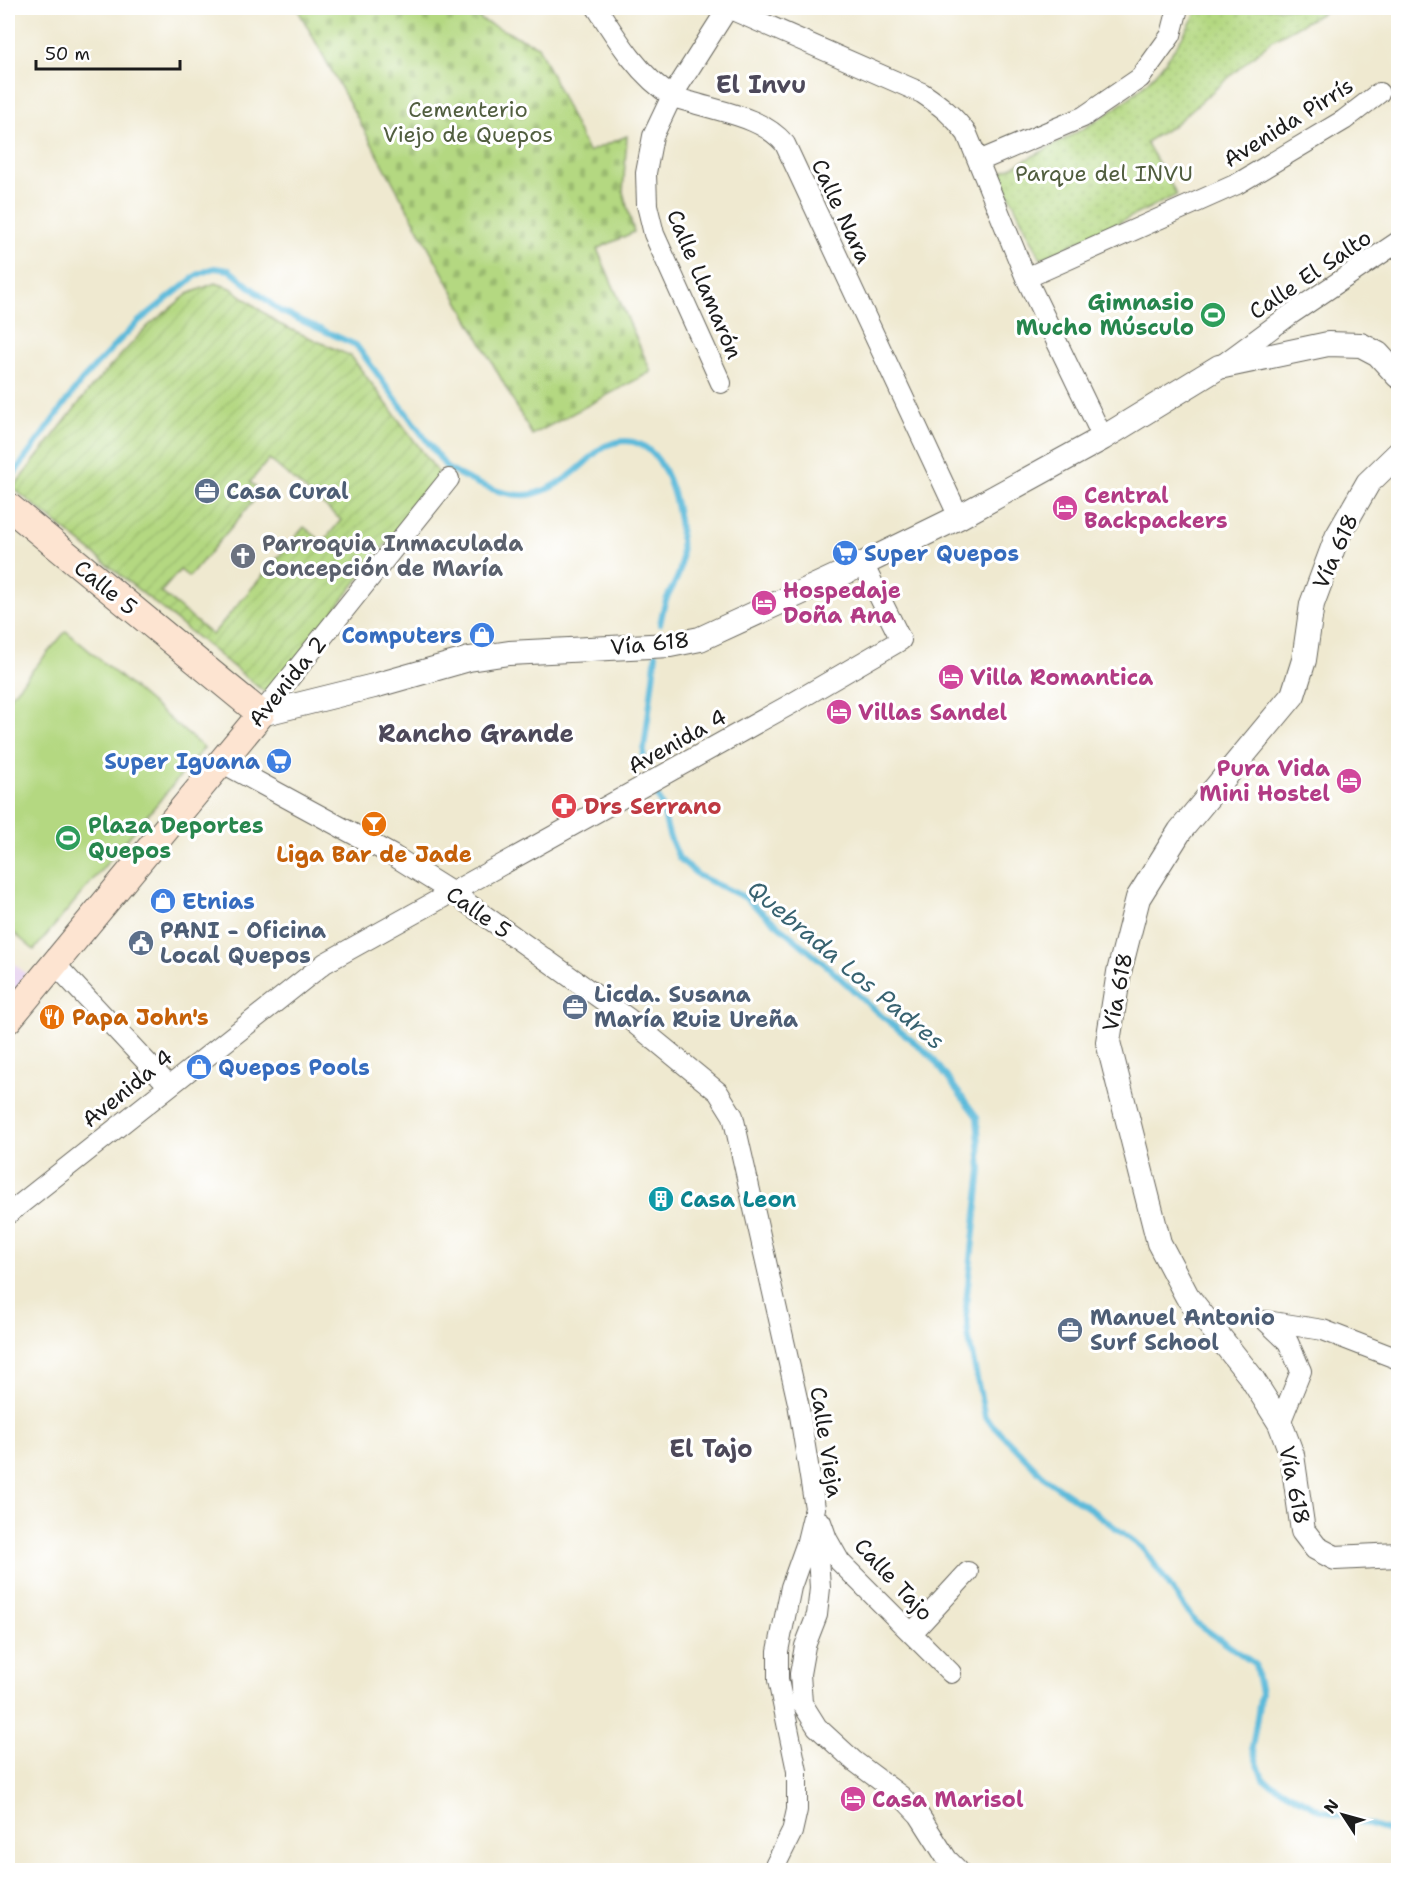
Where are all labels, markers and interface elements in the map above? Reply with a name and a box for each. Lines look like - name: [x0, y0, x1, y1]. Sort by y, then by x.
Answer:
- scale bar: [36, 33, 180, 71]
- text: 50 m: [45, 42, 90, 66]
- district label: El Invu: [716, 69, 806, 101]
- street label: Avenida Pirrís: [1218, 71, 1359, 174]
- park label: Cementerio Viejo de Quepos: [383, 95, 553, 149]
- street label: Calle Nara: [805, 154, 879, 268]
- park label: Parque del INVU: [1015, 159, 1193, 188]
- street label: Calle Llamarón: [660, 205, 749, 363]
- street label: Calle El Salto: [1244, 223, 1377, 326]
- place label: Gimnasio Mucho Músculo: [1016, 288, 1194, 342]
- sports icon: Gimnasio Mucho Músculo: [1198, 300, 1228, 330]
- office icon: Casa Cural: [192, 476, 222, 506]
- place label: Casa Cural: [226, 477, 349, 506]
- place label: Central Backpackers: [1084, 481, 1228, 535]
- hotel icon: Central Backpackers: [1050, 493, 1080, 523]
- street label: Vía 618: [1306, 509, 1365, 593]
- place label: Parroquia Inmaculada Concepción de María: [262, 529, 523, 583]
- supermarket icon: Super Quepos: [830, 538, 860, 568]
- place label: Super Quepos: [864, 539, 1019, 568]
- church icon: Parroquia Inmaculada Concepción de María: [228, 541, 258, 571]
- street label: Calle 5: [68, 553, 143, 622]
- place label: Hospedaje Doña Ana: [783, 576, 901, 630]
- hotel icon: Hospedaje Doña Ana: [749, 588, 779, 618]
- shop icon: Computers: [467, 620, 497, 650]
- place label: Computers: [341, 621, 462, 650]
- street label: Vía 618: [609, 625, 691, 662]
- street label: Avenida 2: [242, 630, 333, 733]
- hotel icon: Villa Romantica: [936, 662, 966, 692]
- place label: Villa Romantica: [970, 663, 1153, 692]
- hotel icon: Villas Sandel: [824, 697, 854, 727]
- place label: Villas Sandel: [858, 698, 1008, 727]
- street label: Avenida 4: [623, 702, 732, 781]
- district label: Rancho Grande: [378, 718, 574, 750]
- supermarket icon: Super Iguana: [264, 746, 294, 776]
- place label: Super Iguana: [104, 747, 260, 776]
- place label: Pura Vida Mini Hostel: [1199, 754, 1330, 808]
- hotel icon: Pura Vida Mini Hostel: [1334, 766, 1364, 796]
- pharmacy icon: Drs Serrano: [549, 791, 579, 821]
- place label: Drs Serrano: [584, 792, 721, 821]
- bar icon: Liga Bar de Jade: [359, 809, 389, 839]
- place label: Plaza Deportes Quepos: [88, 811, 264, 865]
- sports icon: Plaza Deportes Quepos: [53, 823, 83, 853]
- place label: Liga Bar de Jade: [276, 840, 472, 869]
- water label: Quebrada Los Padres: [741, 873, 951, 1057]
- street label: Calle 5: [440, 880, 517, 945]
- shop icon: Etnias: [148, 886, 178, 916]
- place label: Etnias: [182, 887, 255, 916]
- place label: PANI - Oficina Local Quepos: [160, 916, 326, 970]
- public building icon: PANI - Oficina Local Quepos: [126, 928, 156, 958]
- street label: Vía 618: [1096, 950, 1139, 1034]
- place label: Licda. Susana María Ruiz Ureña: [594, 980, 798, 1034]
- office icon: Licda. Susana María Ruiz Ureña: [560, 992, 590, 1022]
- restaurant icon: Papa John's: [37, 1002, 67, 1032]
- place label: Papa John's: [72, 1003, 209, 1032]
- street label: Avenida 4: [76, 1043, 179, 1134]
- shop icon: Quepos Pools: [184, 1052, 214, 1082]
- place label: Quepos Pools: [218, 1053, 370, 1082]
- building icon: Casa Leon: [646, 1184, 676, 1214]
- place label: Casa Leon: [680, 1185, 797, 1214]
- place label: Manuel Antonio Surf School: [1090, 1303, 1275, 1357]
- office icon: Manuel Antonio Surf School: [1055, 1315, 1085, 1345]
- street label: Calle Vieja: [803, 1384, 850, 1500]
- district label: El Tajo: [669, 1433, 753, 1465]
- street label: Vía 618: [1272, 1443, 1317, 1527]
- street label: Calle Tajo: [848, 1532, 939, 1627]
- hotel icon: Casa Marisol: [838, 1784, 868, 1814]
- place label: Casa Marisol: [872, 1785, 1024, 1814]
- north arrow: [1313, 1785, 1373, 1845]
- text: N: [1319, 1795, 1343, 1818]

